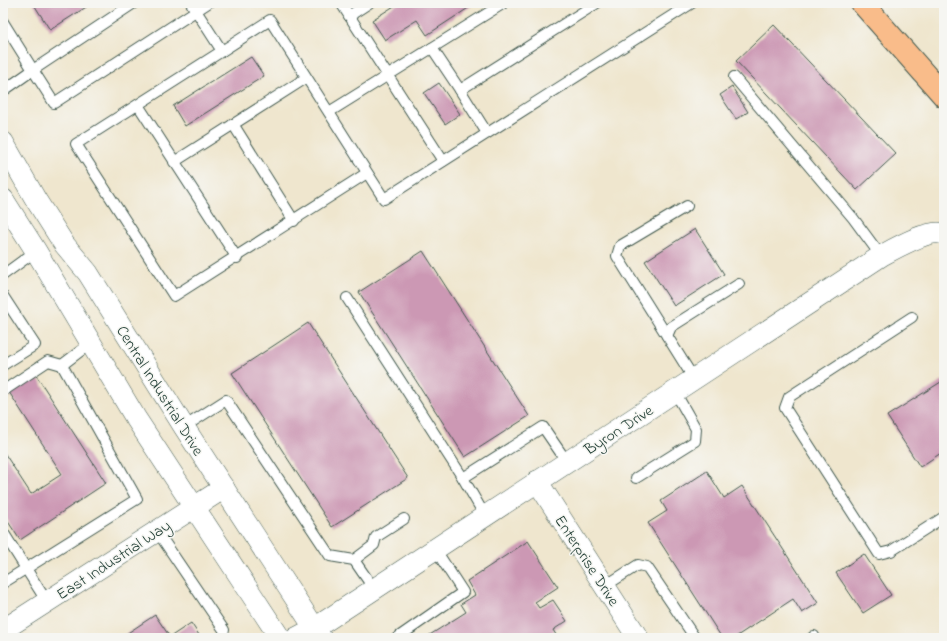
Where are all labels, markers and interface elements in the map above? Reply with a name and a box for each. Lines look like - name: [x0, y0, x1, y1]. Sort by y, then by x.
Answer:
- street label: Central Industrial Drive: [110, 321, 209, 461]
- street label: Byron Drive: [579, 399, 659, 463]
- street label: Enterprise Drive: [548, 511, 625, 612]
- street label: East Industrial Way: [52, 515, 176, 607]

